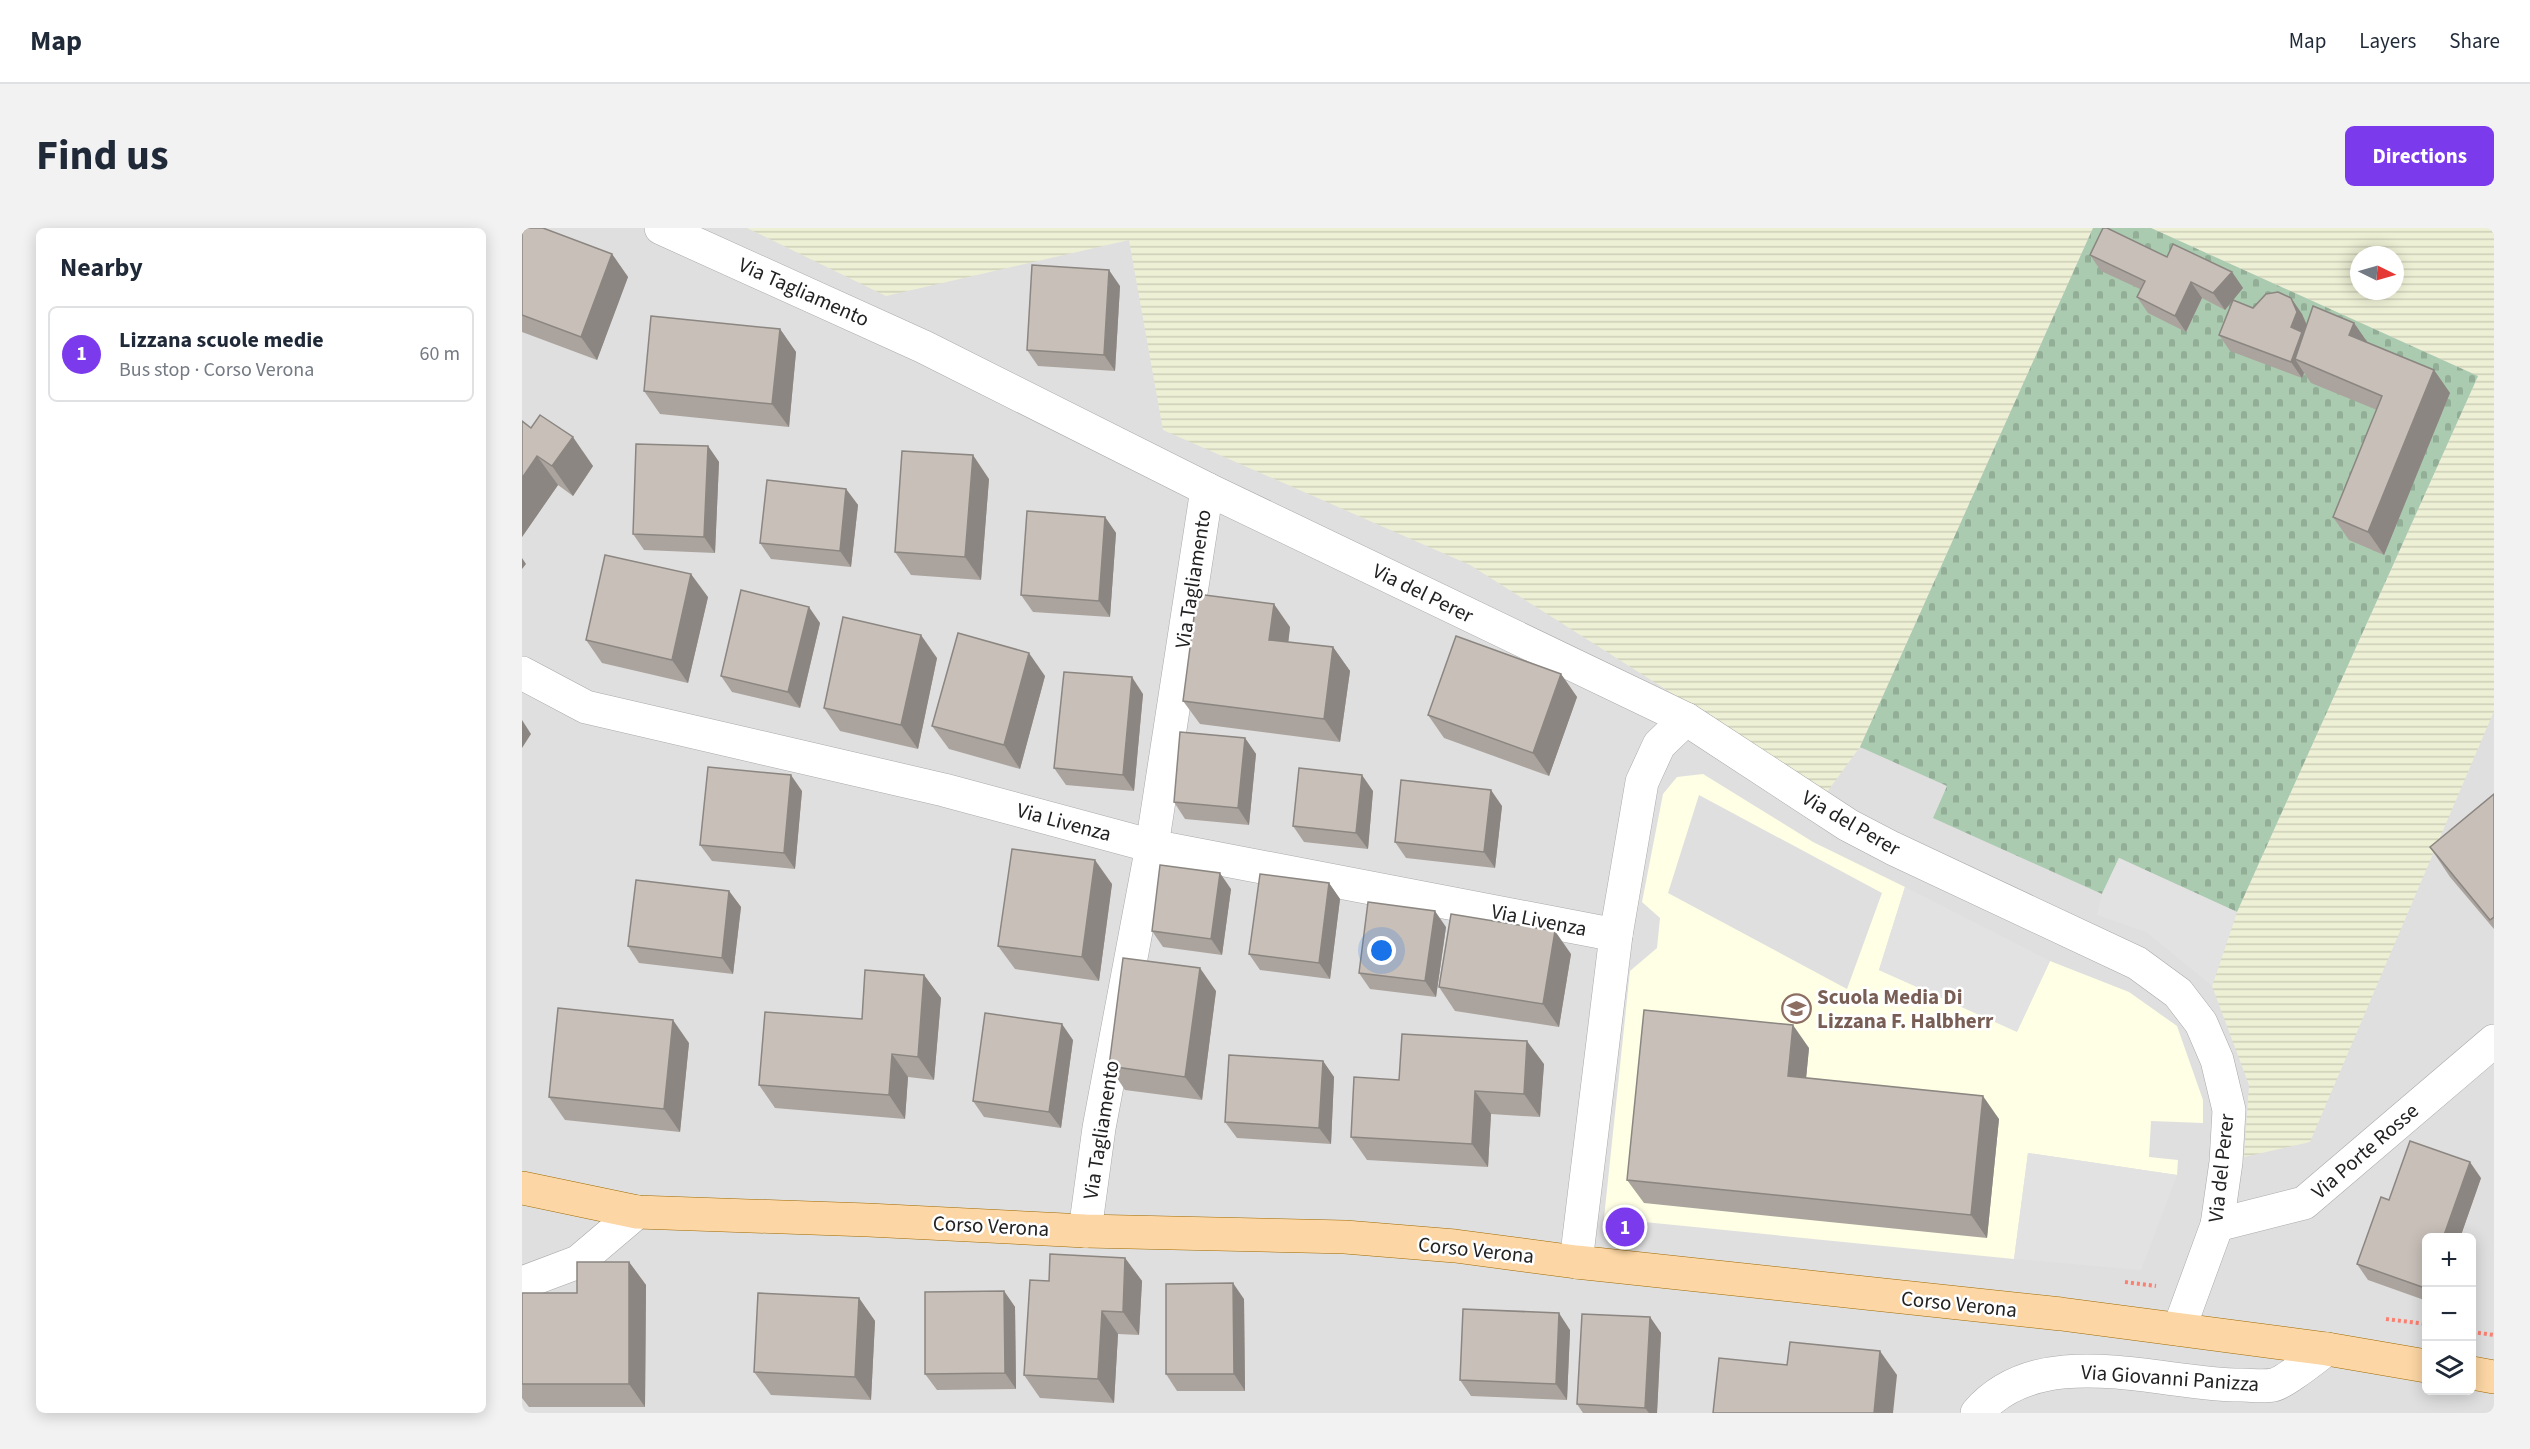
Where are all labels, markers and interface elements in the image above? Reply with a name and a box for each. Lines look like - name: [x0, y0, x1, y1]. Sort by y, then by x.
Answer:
- text: Map: [30, 21, 82, 61]
- text: Map: [2289, 26, 2326, 56]
- text: Layers: [2359, 26, 2416, 56]
- text: Share: [2449, 26, 2500, 56]
- text: Find us: [36, 126, 169, 186]
- button: Directions: [2345, 126, 2494, 186]
- north arrow: [2350, 246, 2404, 300]
- text: Nearby: [60, 249, 143, 286]
- street label: Via Tagliamento: [734, 250, 874, 334]
- text: Lizzana scuole medie: [119, 324, 324, 356]
- text: 1: [76, 340, 87, 368]
- text: 60 m: [420, 340, 460, 368]
- text: Bus stop · Corso Verona: [119, 356, 314, 384]
- street label: Via Tagliamento: [1167, 507, 1219, 651]
- street label: Via del Perer: [1367, 556, 1479, 631]
- street label: Via del Perer: [1796, 783, 1906, 864]
- street label: Via Livenza: [1013, 795, 1115, 849]
- street label: Via Livenza: [1489, 896, 1589, 944]
- your location: [1367, 936, 1396, 965]
- place label: Scuola Media Di Lizzana F. Halbherr: [1817, 982, 1994, 1036]
- school or university icon: Scuola Media Di Lizzana F. Halbherr: [1780, 993, 1812, 1025]
- street label: Via Tagliamento: [1075, 1058, 1127, 1202]
- street label: Via Porte Rosse: [2305, 1096, 2425, 1206]
- street label: Via del Perer: [2200, 1112, 2242, 1224]
- pin: 1: [1606, 1204, 1644, 1250]
- street label: Corso Verona: [932, 1208, 1050, 1244]
- street label: Corso Verona: [1417, 1229, 1535, 1271]
- map controls: [2422, 1233, 2476, 1395]
- button: +: [2422, 1233, 2476, 1287]
- street label: Corso Verona: [1900, 1283, 2018, 1325]
- button: −: [2422, 1287, 2476, 1341]
- button: layers: [2422, 1341, 2476, 1395]
- street label: Via Giovanni Panizza: [2080, 1357, 2260, 1399]

